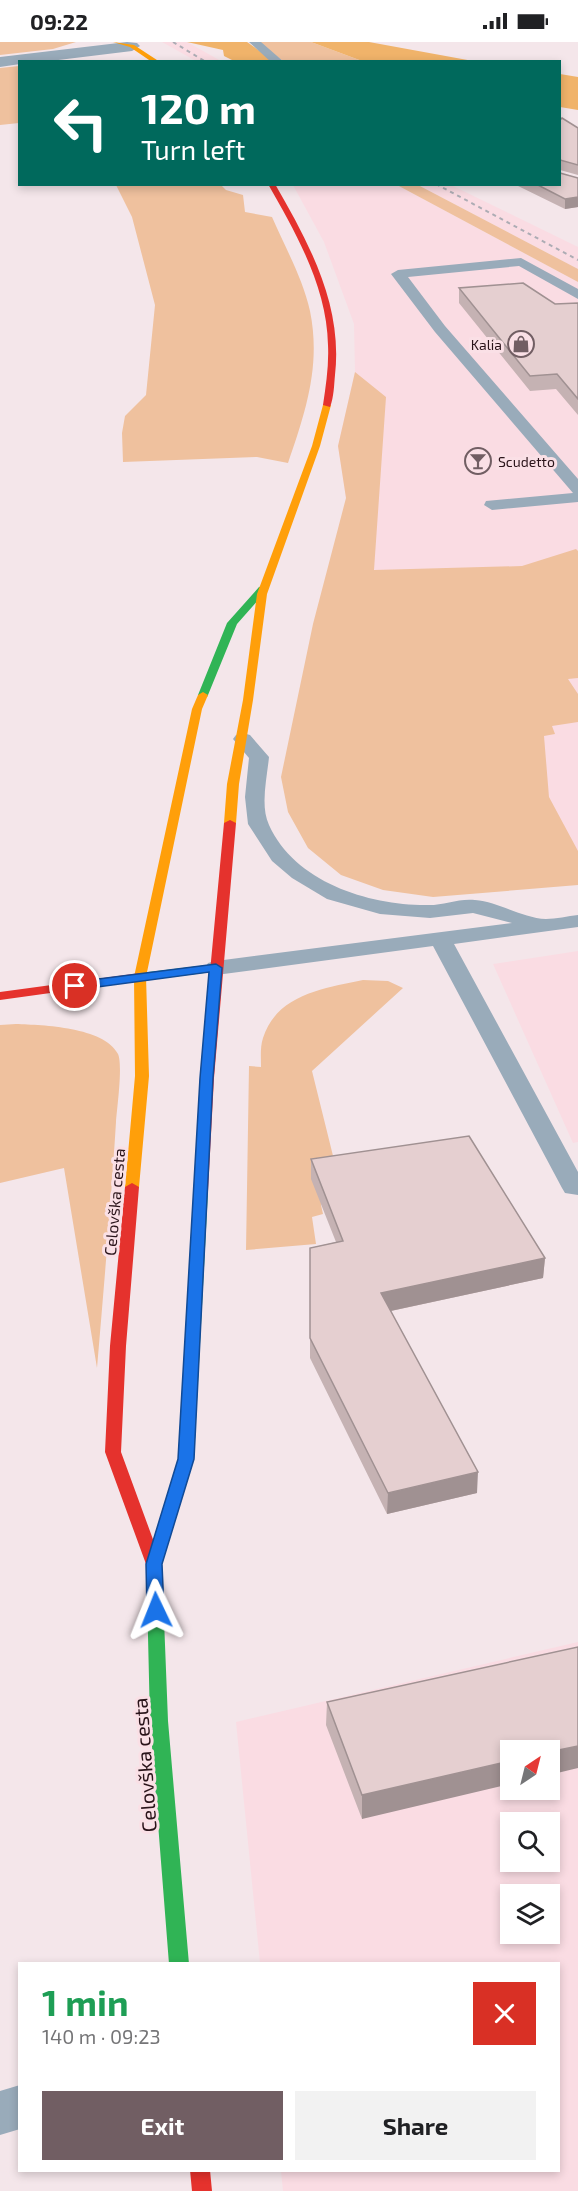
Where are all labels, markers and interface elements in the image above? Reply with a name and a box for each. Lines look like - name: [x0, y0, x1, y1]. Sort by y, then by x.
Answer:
- text: 09:22: [30, 8, 88, 34]
- text: 120 m: [141, 82, 256, 132]
- icon: left: [42, 84, 120, 162]
- text: Turn left: [141, 133, 245, 165]
- shop icon: Kalia: [506, 329, 536, 359]
- place label: Kalia: [471, 336, 502, 353]
- bar icon: Scudetto: [463, 446, 493, 476]
- place label: Scudetto: [498, 453, 555, 470]
- pin: [49, 960, 100, 1011]
- icon: arrive: [58, 969, 91, 1002]
- street label: Celovška cesta: [100, 1147, 128, 1257]
- position arrow: [124, 1578, 188, 1642]
- street label: Celovška cesta: [127, 1697, 161, 1833]
- north arrow: [500, 1740, 560, 1800]
- map controls: [500, 1740, 560, 1944]
- button: search: [500, 1812, 560, 1872]
- button: layers: [500, 1884, 560, 1944]
- text: 1 min: [42, 1980, 129, 2023]
- button: close: [473, 1982, 536, 2045]
- text: 140 m · 09:23: [42, 2024, 161, 2048]
- button: Exit: [42, 2091, 283, 2160]
- button: Share: [295, 2091, 536, 2160]

